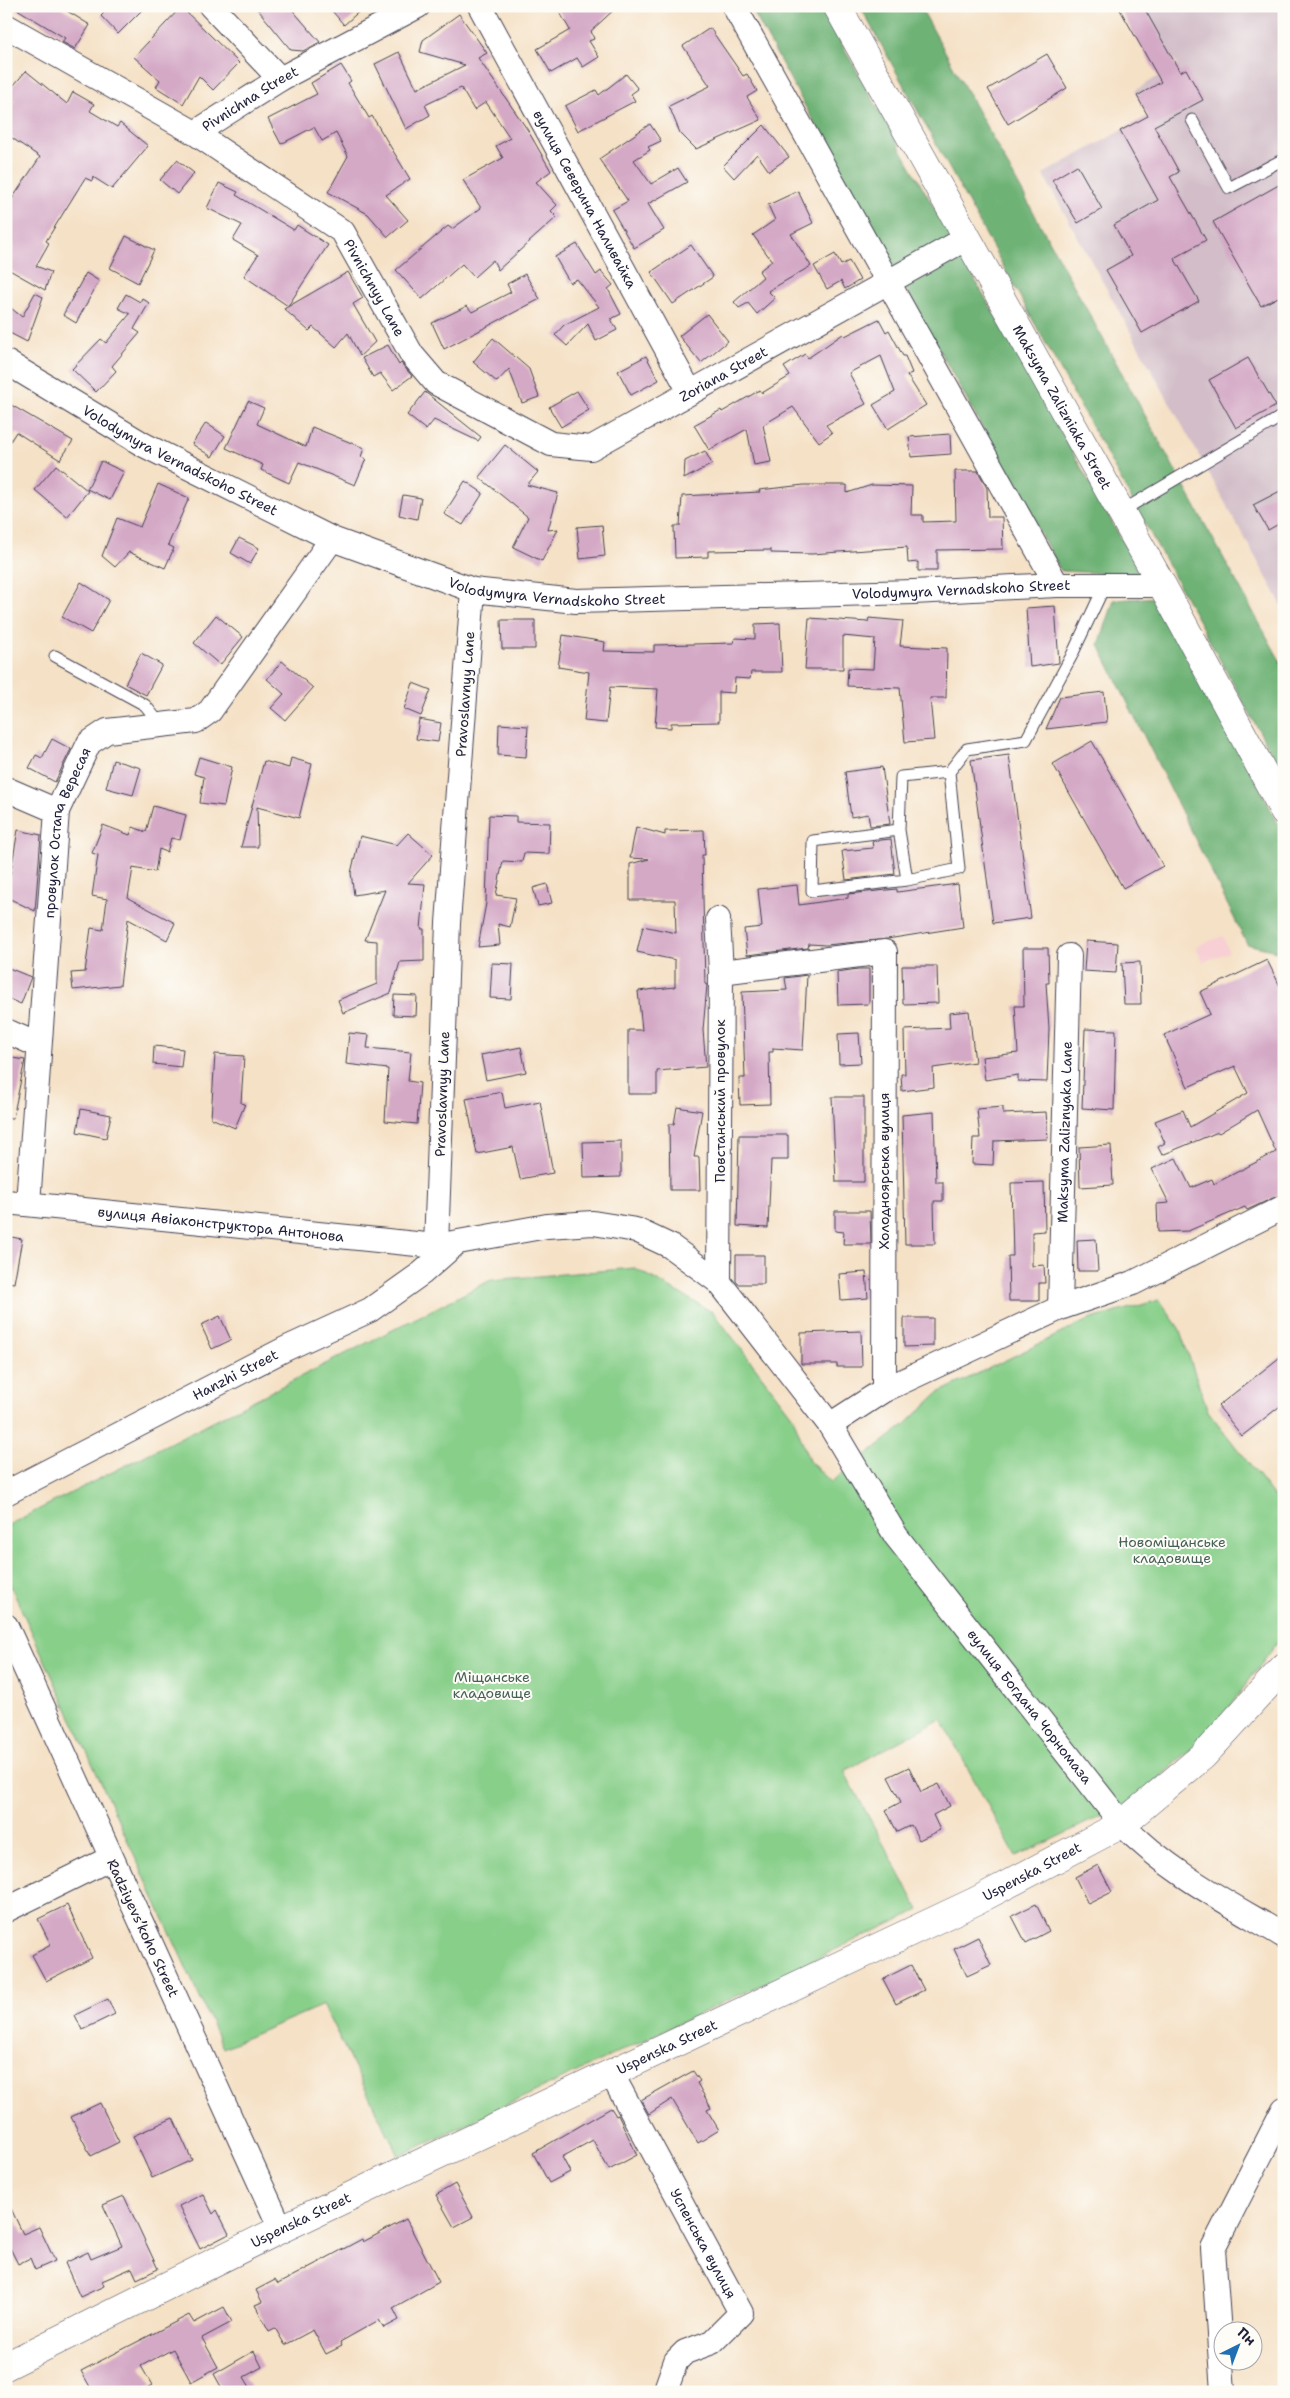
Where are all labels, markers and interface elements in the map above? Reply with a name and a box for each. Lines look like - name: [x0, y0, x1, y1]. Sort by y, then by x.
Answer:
- street label: Pivnichna Street: [198, 62, 301, 135]
- street label: вулиця Северина Наливайка: [529, 107, 641, 292]
- street label: Pivnichnyy Lane: [340, 236, 409, 340]
- street label: Maksyma Zalizniaka Street: [1009, 322, 1116, 493]
- street label: Zoriana Street: [676, 342, 771, 406]
- street label: Volodymyra Vernadskoho Street: [79, 401, 281, 519]
- street label: Volodymyra Vernadskoho Street: [446, 573, 666, 610]
- street label: Volodymyra Vernadskoho Street: [852, 576, 1070, 603]
- street label: Pravoslavnyy Lane: [452, 631, 478, 757]
- street label: провулок Остапа Вересая: [40, 744, 95, 919]
- street label: Повстанський провулок: [711, 1019, 729, 1183]
- street label: Pravoslavnyy Lane: [431, 1031, 453, 1157]
- street label: Maksyma Zaliznyaka Lane: [1053, 1041, 1076, 1223]
- street label: Холодноярська вулиця: [875, 1093, 893, 1249]
- street label: вулиця Авіаконструктора Антонова: [97, 1202, 345, 1246]
- street label: Hanzhi Street: [189, 1345, 281, 1404]
- park label: Новоміщанське кладовище: [1118, 1533, 1226, 1567]
- street label: вулиця Богдана Чорномаза: [964, 1626, 1096, 1788]
- park label: Міщанське кладовище: [453, 1668, 531, 1702]
- street label: Uspenska Street: [980, 1838, 1084, 1905]
- street label: Radziyevsʹkoho Street: [103, 1856, 183, 2000]
- street label: Uspenska Street: [614, 2015, 720, 2078]
- street label: Успенська вулиця: [666, 2185, 741, 2302]
- street label: Uspenska Street: [248, 2188, 354, 2252]
- north arrow: [1212, 2320, 1262, 2370]
- text: Пн: [1234, 2323, 1260, 2349]

